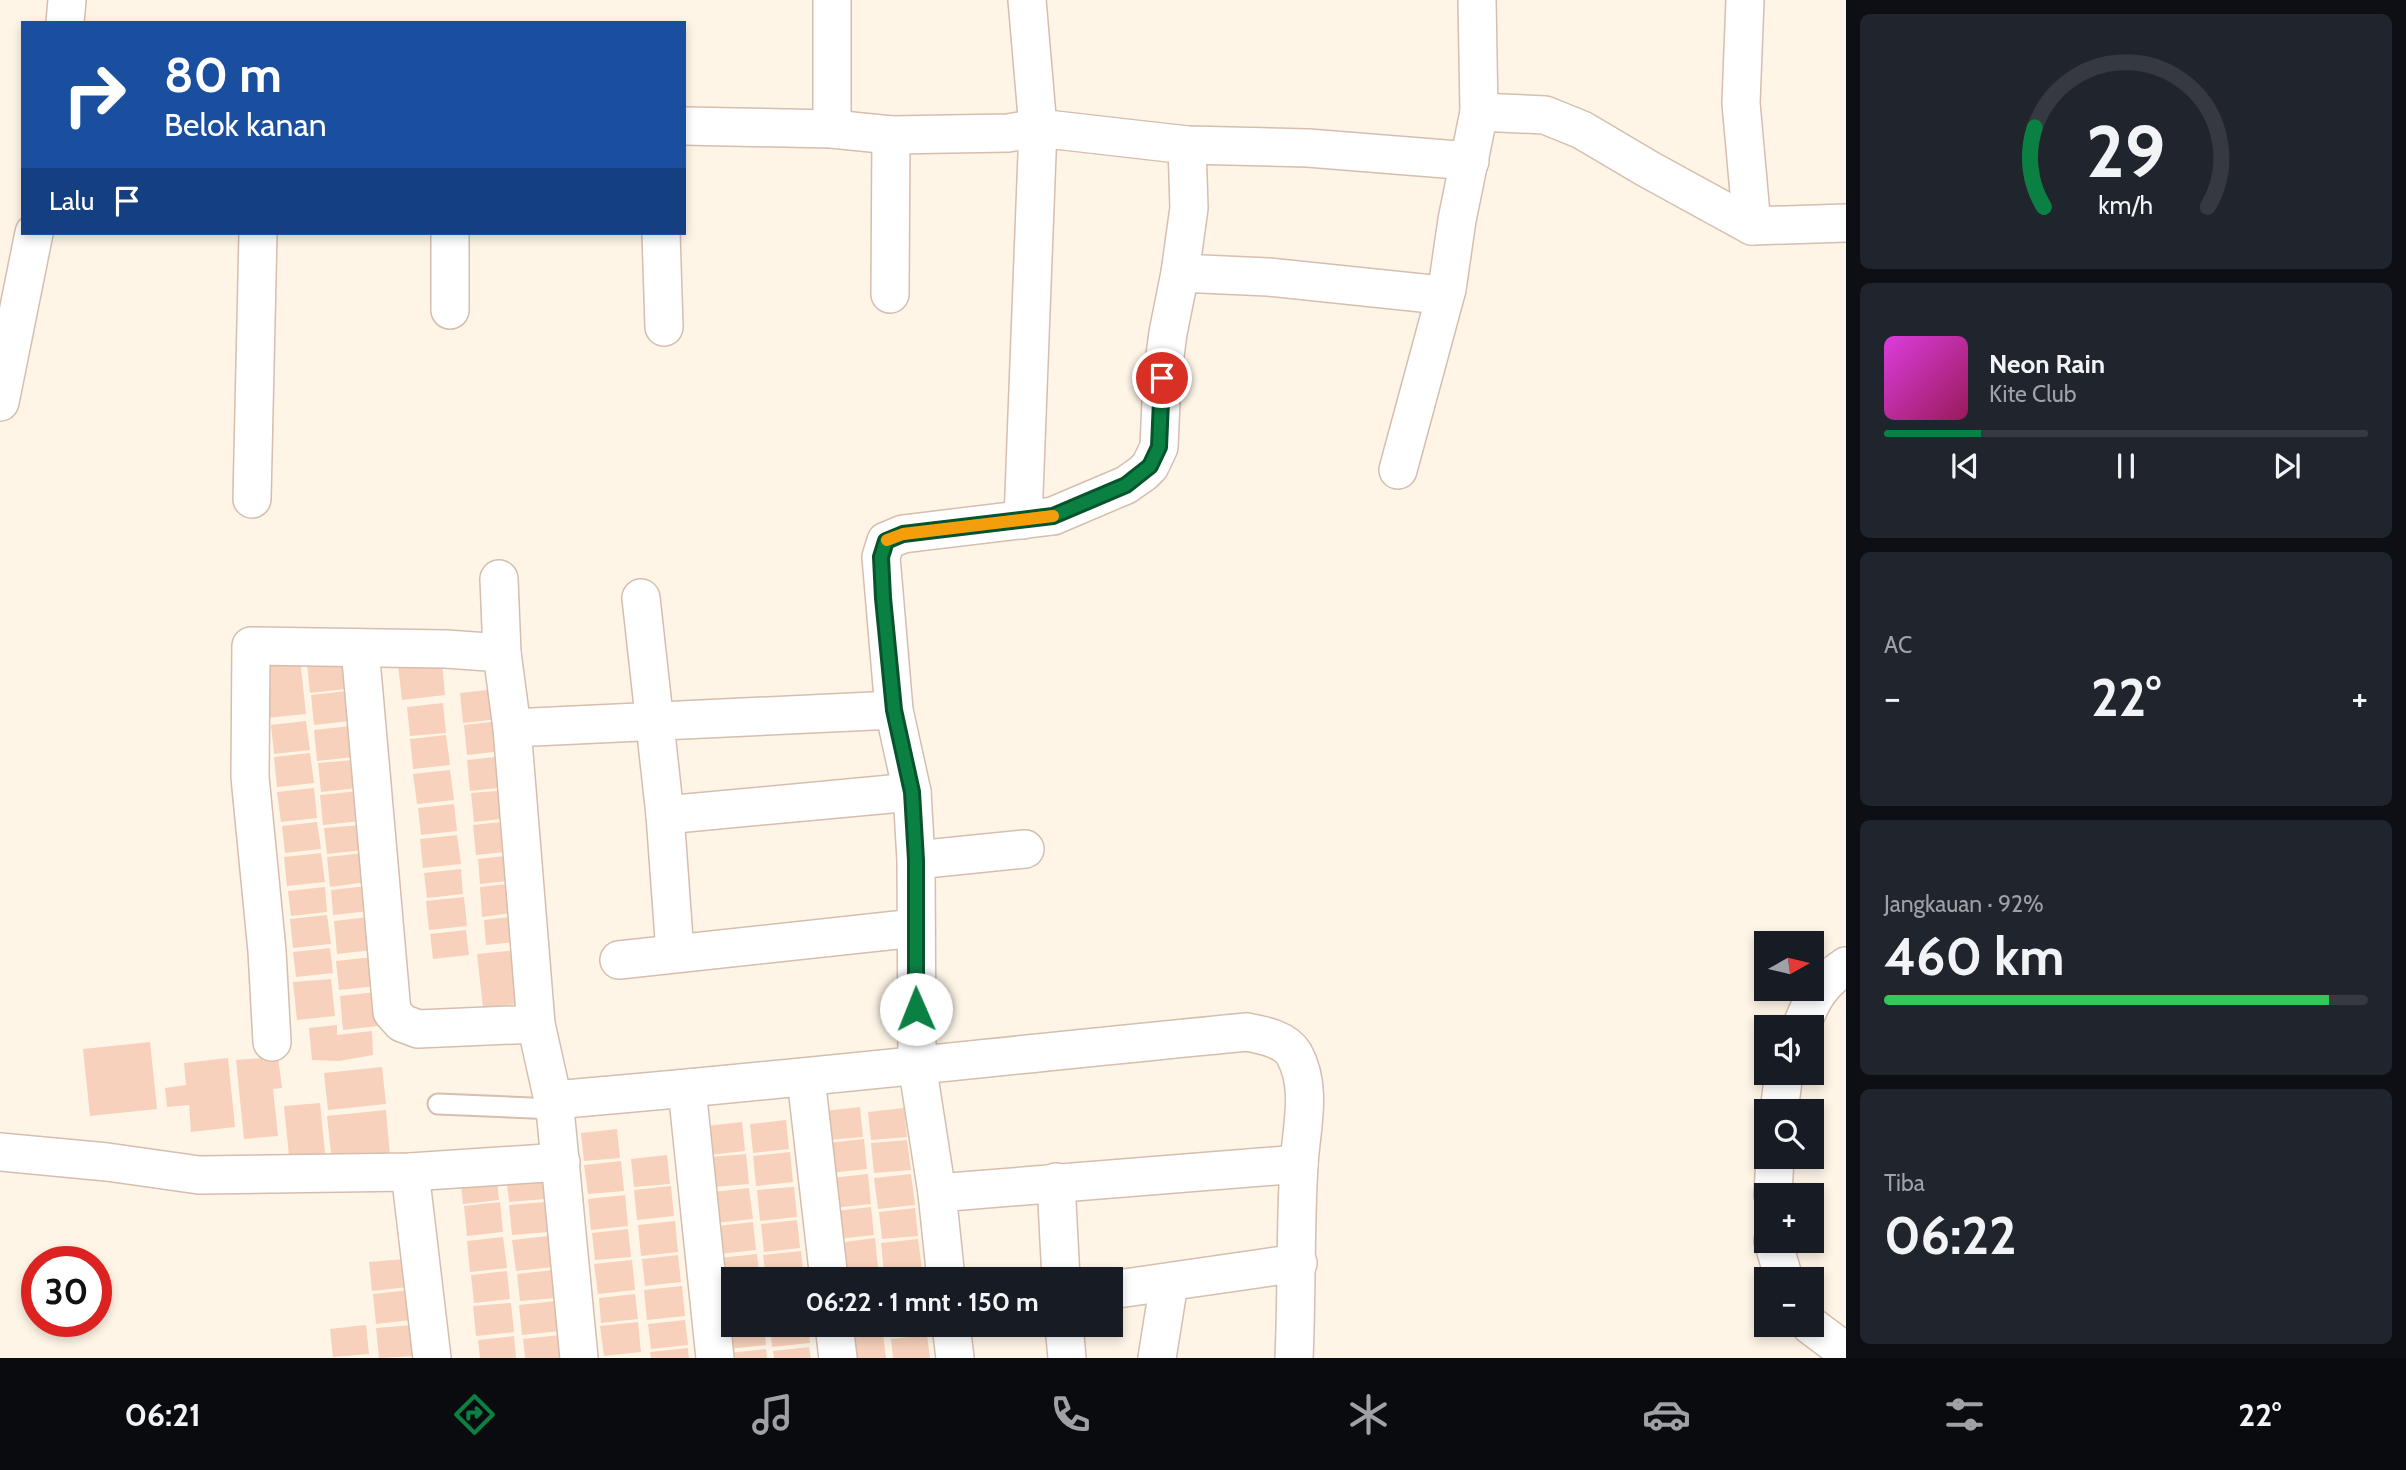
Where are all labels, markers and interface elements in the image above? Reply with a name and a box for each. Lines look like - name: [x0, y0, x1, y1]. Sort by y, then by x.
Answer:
- text: 80 m: [164, 45, 282, 104]
- icon: right: [49, 49, 140, 140]
- text: Belok kanan: [164, 105, 327, 144]
- text: 29: [2086, 108, 2166, 196]
- icon: arrive: [108, 182, 146, 220]
- text: Lalu: [49, 185, 94, 217]
- text: km/h: [2099, 190, 2153, 220]
- pin: [1132, 348, 1192, 408]
- text: Neon Rain: [1989, 348, 2105, 380]
- icon: arrive: [1143, 359, 1181, 397]
- text: Kite Club: [1989, 380, 2076, 408]
- icon: previous: [1946, 447, 1984, 485]
- icon: pause: [2107, 447, 2145, 485]
- icon: next: [2268, 447, 2306, 485]
- text: AC: [1884, 631, 1912, 659]
- text: 22°: [2091, 666, 2161, 729]
- text: −: [1884, 674, 1901, 721]
- text: +: [2351, 674, 2368, 721]
- text: Jangkauan · 92%: [1884, 890, 2044, 918]
- text: 460 km: [1884, 925, 2064, 988]
- north arrow: [1754, 931, 1824, 1001]
- map controls: [1754, 931, 1824, 1337]
- position arrow: [879, 972, 953, 1046]
- button: sound: [1754, 1015, 1824, 1085]
- button: search: [1754, 1099, 1824, 1169]
- text: Tiba: [1884, 1169, 1925, 1197]
- button: +: [1754, 1183, 1824, 1253]
- text: 06:22: [1884, 1204, 2017, 1267]
- speed limit sign: 30: [21, 1246, 112, 1337]
- button: −: [1754, 1267, 1824, 1337]
- text: 06:22 · 1 mnt · 150 m: [805, 1286, 1039, 1318]
- icon: directions: [450, 1390, 499, 1439]
- icon: music: [748, 1390, 797, 1439]
- icon: phone: [1046, 1390, 1095, 1439]
- icon: climate: [1344, 1390, 1393, 1439]
- icon: car: [1642, 1390, 1691, 1439]
- icon: filters: [1940, 1390, 1989, 1439]
- text: 06:21: [125, 1395, 201, 1434]
- text: 22°: [2238, 1395, 2281, 1434]

